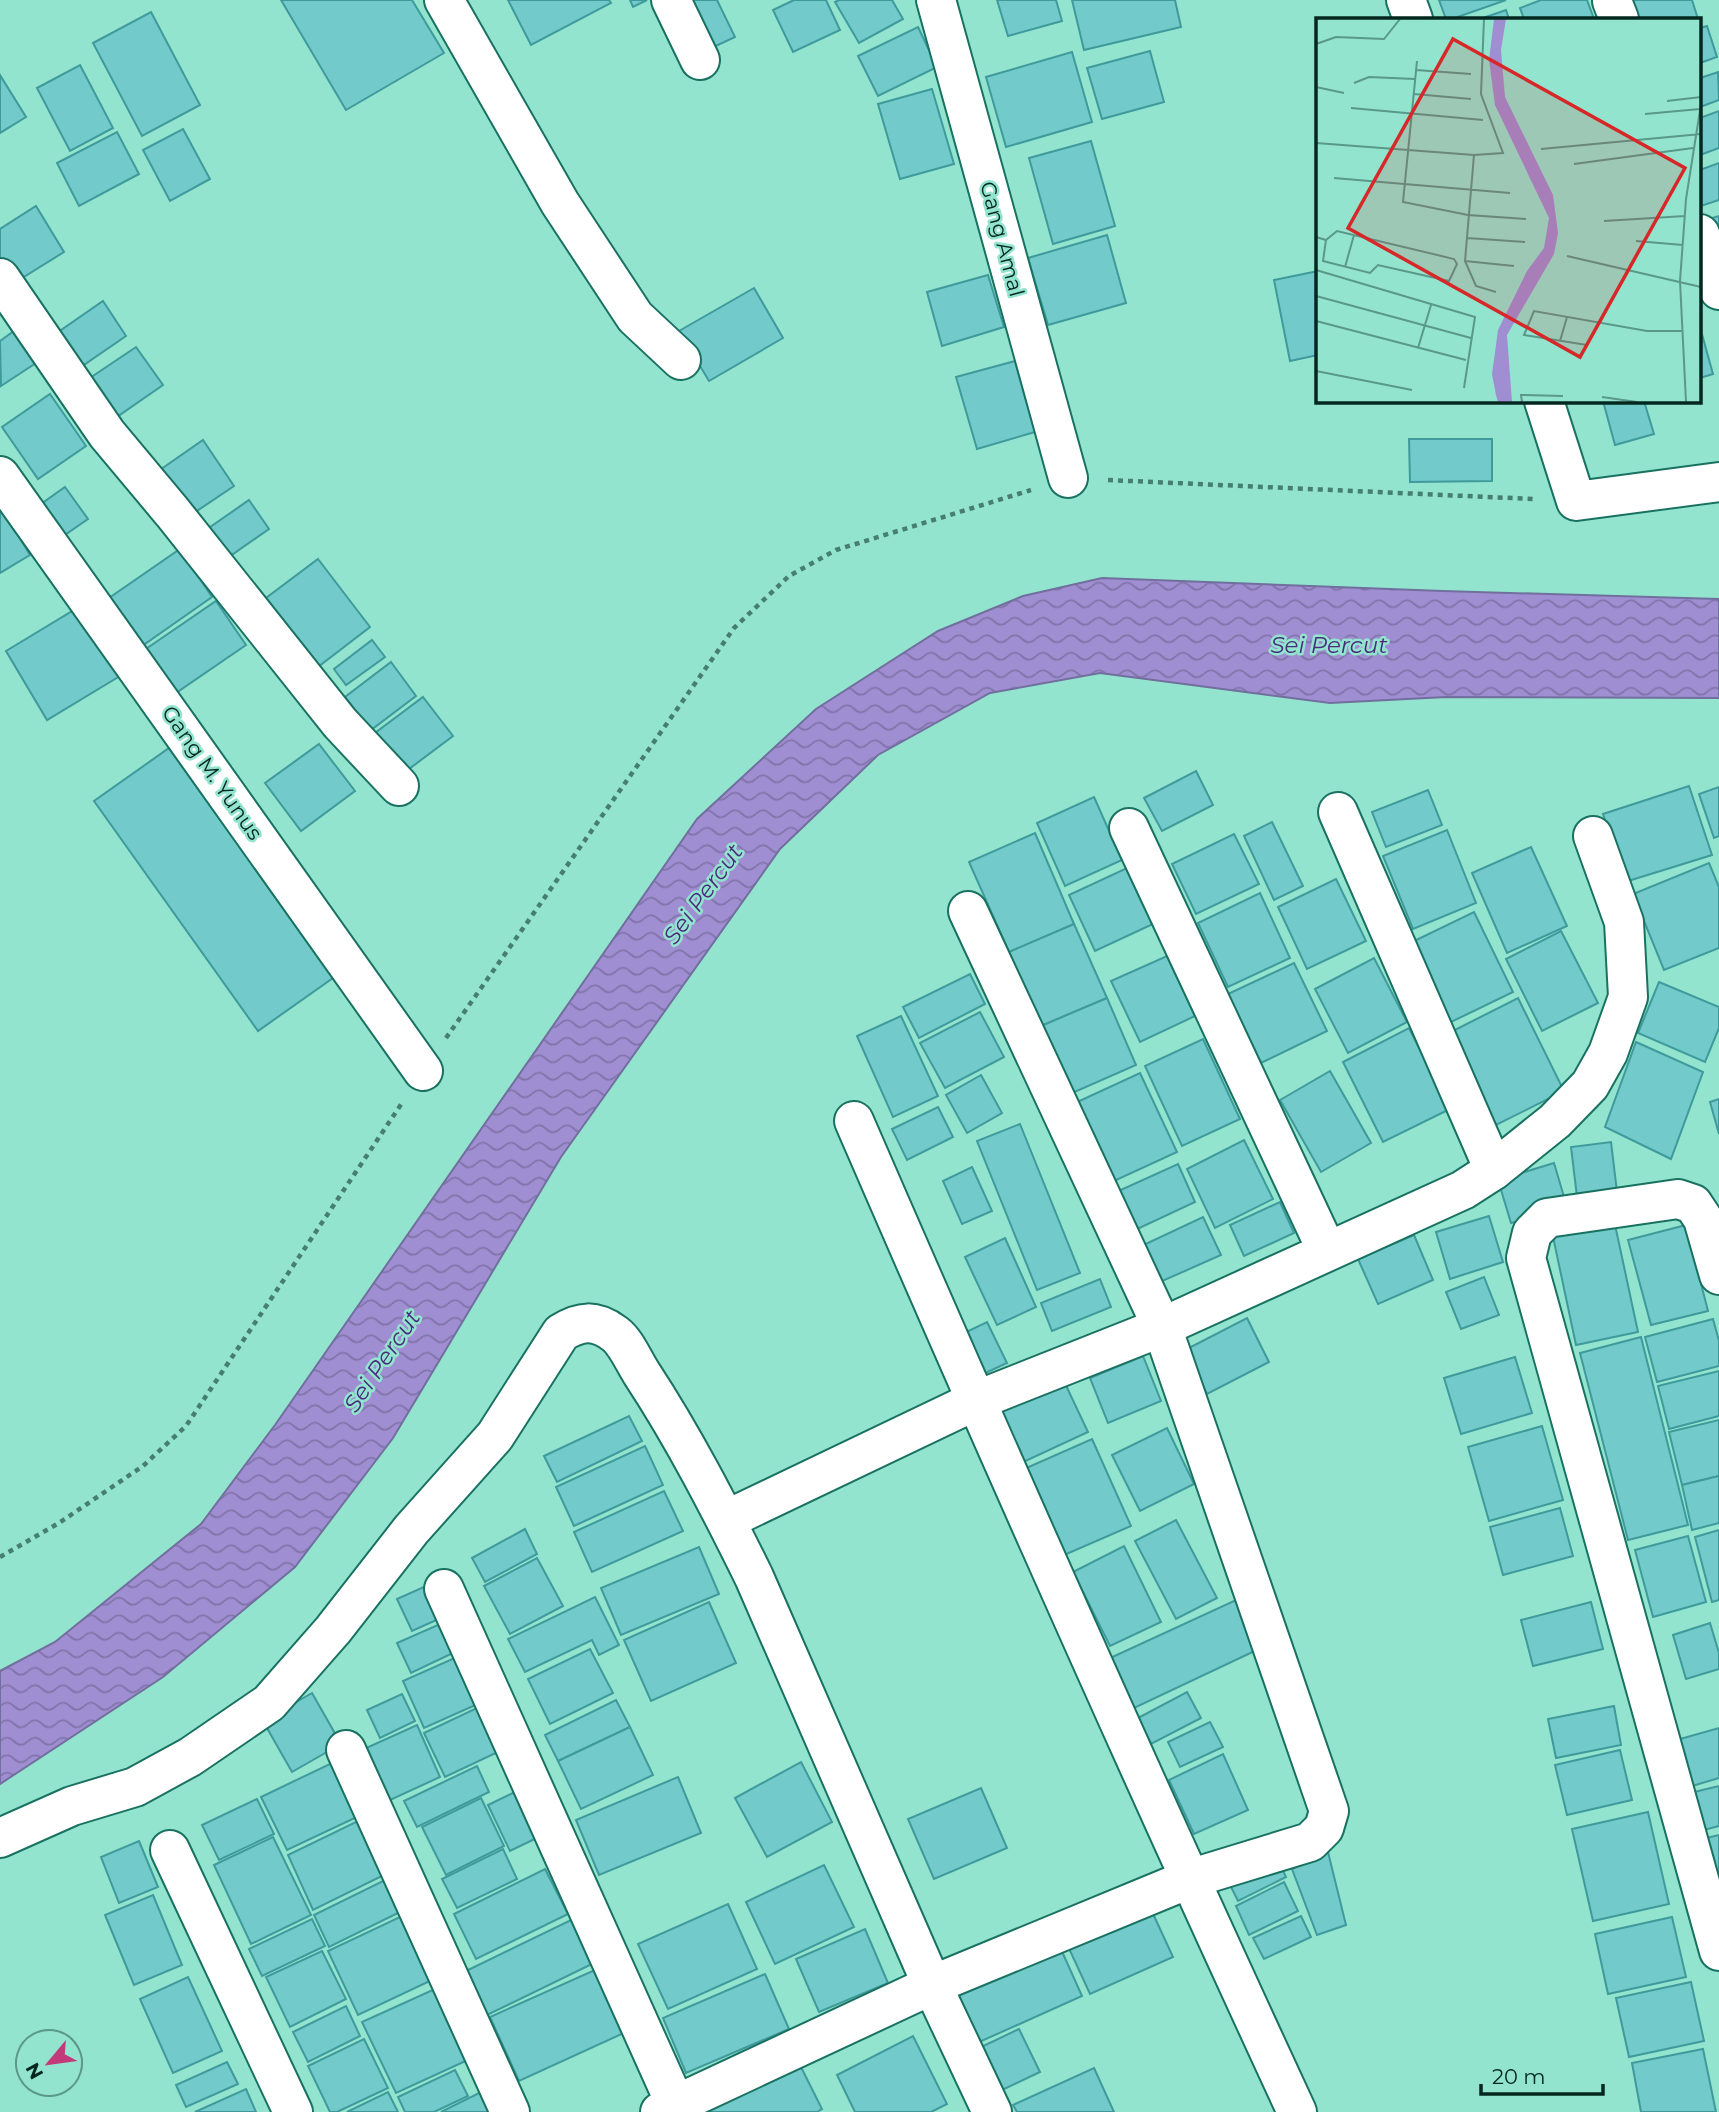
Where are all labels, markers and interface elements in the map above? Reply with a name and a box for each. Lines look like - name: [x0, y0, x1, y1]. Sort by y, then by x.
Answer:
- inset map: [1316, 18, 1702, 402]
- street label: Gang Amal: [975, 179, 1030, 299]
- water label: Sei Percut: [1270, 631, 1388, 659]
- street label: Gang M. Yunus: [157, 701, 268, 845]
- water label: Sei Percut: [657, 838, 749, 950]
- water label: Sei Percut: [338, 1304, 427, 1417]
- north arrow: [14, 2028, 84, 2098]
- scale bar: [1481, 2052, 1604, 2096]
- text: N: [21, 2059, 48, 2083]
- text: 20 m: [1492, 2064, 1546, 2089]

